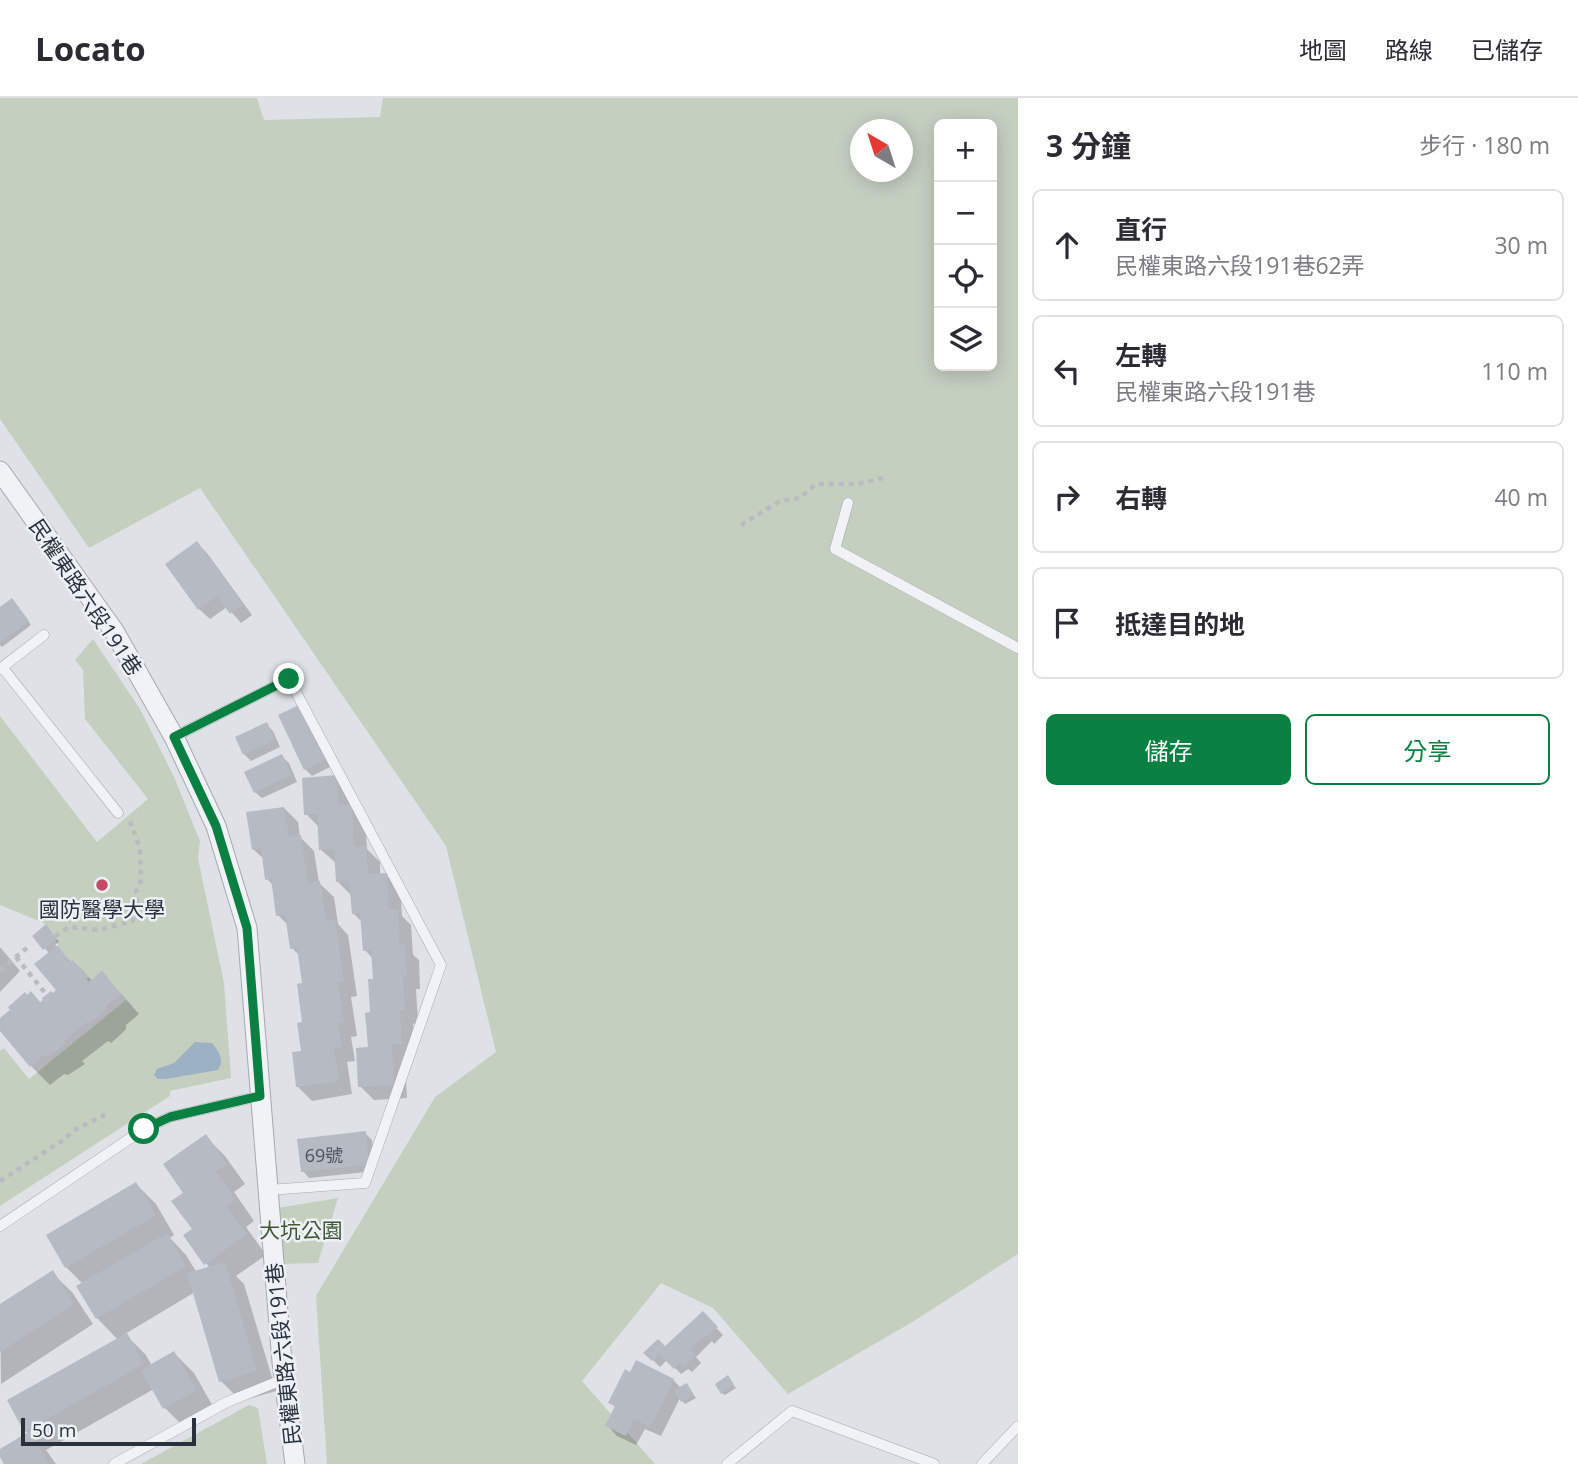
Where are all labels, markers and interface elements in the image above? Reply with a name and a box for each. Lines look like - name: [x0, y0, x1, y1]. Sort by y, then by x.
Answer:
- text: Locato: [35, 26, 146, 71]
- text: 地圖: [1299, 33, 1347, 66]
- text: 路線: [1385, 33, 1433, 66]
- text: 已儲存: [1471, 33, 1543, 66]
- north arrow: [850, 119, 913, 182]
- map controls: [934, 119, 997, 371]
- button: +: [934, 119, 997, 182]
- text: 3 分鐘: [1046, 125, 1131, 166]
- text: 步行 · 180 m: [1419, 129, 1550, 161]
- button: −: [934, 182, 997, 245]
- text: 直行: [1115, 211, 1167, 247]
- icon: ahead: [1048, 226, 1086, 264]
- text: 30 m: [1494, 229, 1548, 261]
- button: locate: [934, 245, 997, 308]
- text: 民權東路六段191巷62弄: [1115, 249, 1365, 281]
- button: layers: [934, 308, 997, 371]
- text: 左轉: [1115, 337, 1167, 373]
- icon: left: [1048, 352, 1086, 390]
- text: 110 m: [1481, 355, 1548, 387]
- text: 民權東路六段191巷: [1115, 375, 1315, 407]
- icon: right: [1048, 478, 1086, 516]
- text: 右轉: [1115, 480, 1167, 516]
- text: 40 m: [1494, 481, 1548, 513]
- street label: 民權東路六段191巷: [23, 513, 149, 681]
- icon: arrive: [1048, 604, 1086, 642]
- text: 抵達目的地: [1115, 606, 1245, 642]
- route end: [273, 663, 304, 694]
- button: 儲存: [1046, 714, 1291, 785]
- button: 分享: [1305, 714, 1550, 785]
- marker: 國防醫學大學: [94, 877, 110, 893]
- place label: 國防醫學大學: [39, 895, 165, 923]
- route start: [128, 1113, 159, 1144]
- house number: 69號: [305, 1143, 343, 1167]
- park label: 大坑公園: [259, 1216, 343, 1244]
- street label: 民權東路六段191巷: [260, 1262, 306, 1446]
- scale bar: [21, 1415, 196, 1447]
- text: 50 m: [32, 1417, 76, 1443]

